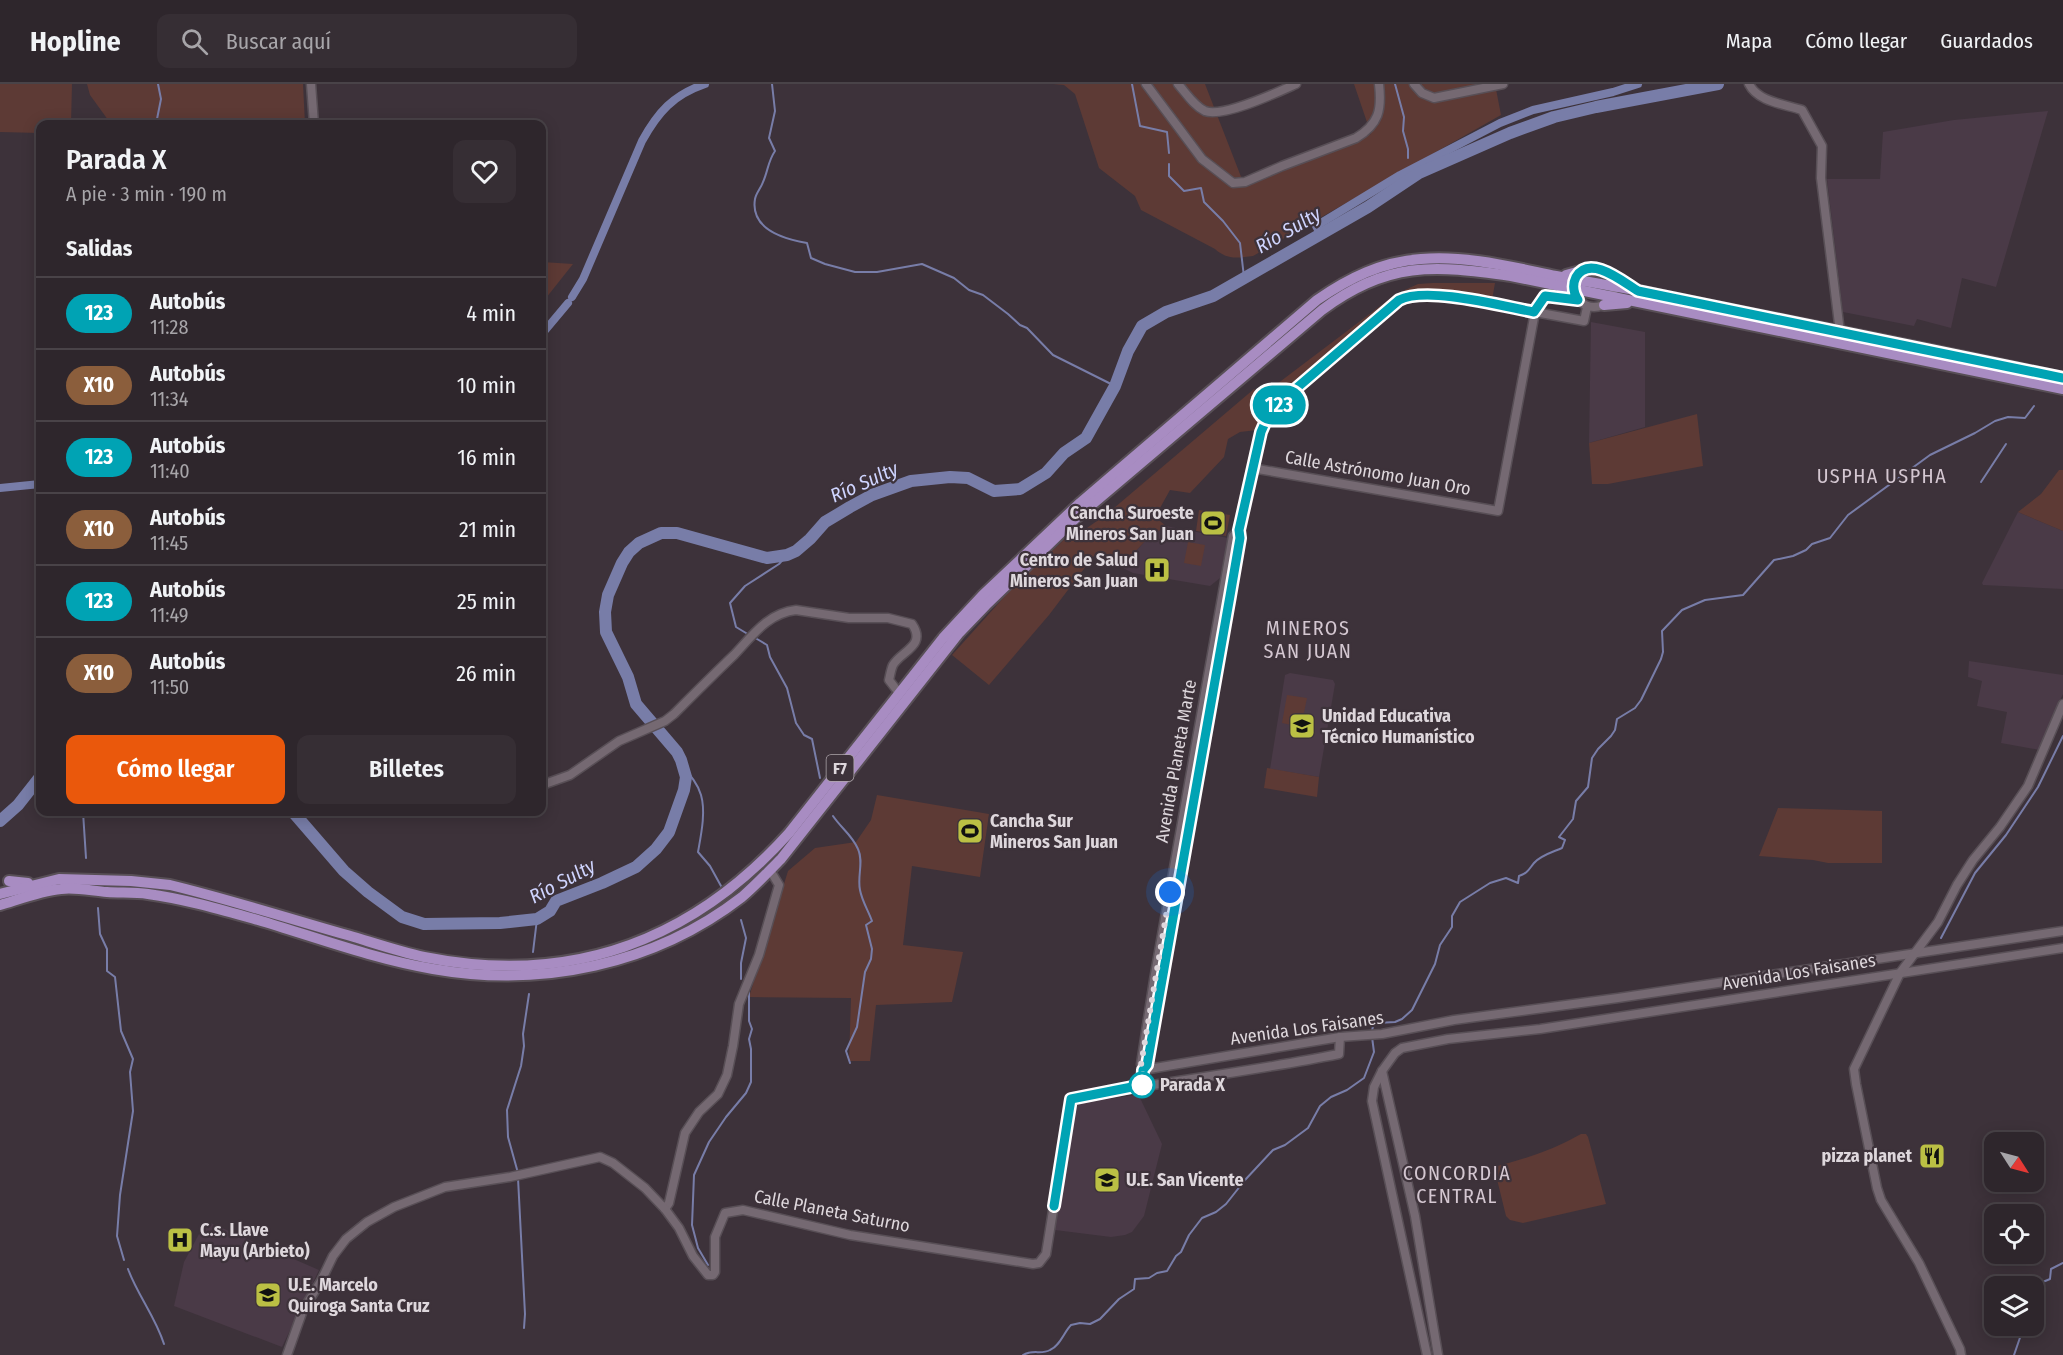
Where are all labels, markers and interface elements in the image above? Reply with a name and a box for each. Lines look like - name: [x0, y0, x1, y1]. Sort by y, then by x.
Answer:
- search box: [157, 14, 577, 68]
- text: Hopline: [30, 25, 121, 58]
- icon: search: [178, 25, 211, 58]
- text: Buscar aquí: [226, 28, 331, 55]
- text: Mapa: [1726, 28, 1772, 54]
- text: Cómo llegar: [1805, 28, 1907, 54]
- text: Guardados: [1940, 28, 2033, 54]
- button: heart: [453, 140, 516, 203]
- text: Parada X: [66, 143, 166, 176]
- text: A pie · 3 min · 190 m: [66, 182, 227, 206]
- water label: Río Sulty: [1251, 201, 1326, 258]
- text: Salidas: [66, 235, 132, 262]
- text: Autobús: [150, 288, 225, 315]
- text: 123: [85, 300, 113, 326]
- text: 4 min: [466, 300, 516, 327]
- text: 11:28: [150, 315, 188, 339]
- text: Autobús: [150, 360, 225, 387]
- text: X10: [84, 372, 114, 398]
- text: 10 min: [457, 372, 516, 399]
- line badge: 123: [1244, 386, 1314, 424]
- text: 11:34: [150, 387, 188, 411]
- text: 123: [1265, 392, 1293, 418]
- text: Autobús: [150, 432, 225, 459]
- text: 123: [85, 444, 113, 470]
- text: 16 min: [457, 444, 516, 471]
- street label: Calle Astrónomo Juan Oro: [1283, 446, 1473, 500]
- water label: Río Sulty: [826, 456, 903, 508]
- text: 11:40: [150, 459, 190, 483]
- district label: USPHA USPHA: [1817, 464, 1947, 488]
- place label: Cancha Suroeste Mineros San Juan: [1066, 502, 1194, 545]
- text: Autobús: [150, 504, 225, 531]
- sports icon: Cancha Suroeste Mineros San Juan: [1198, 508, 1228, 538]
- text: X10: [84, 516, 114, 542]
- text: 21 min: [459, 516, 516, 543]
- text: 11:45: [150, 531, 188, 555]
- place label: Centro de Salud Mineros San Juan: [1010, 549, 1138, 592]
- hospital icon: Centro de Salud Mineros San Juan: [1142, 555, 1172, 585]
- text: Autobús: [150, 576, 225, 603]
- text: 123: [85, 588, 113, 614]
- text: 25 min: [457, 588, 516, 615]
- text: 11:49: [150, 603, 189, 627]
- district label: MINEROS SAN JUAN: [1264, 616, 1352, 663]
- text: Autobús: [150, 648, 225, 675]
- text: X10: [84, 660, 114, 686]
- text: 26 min: [456, 660, 516, 687]
- text: 11:50: [150, 675, 189, 699]
- street label: Avenida Planeta Marte: [1151, 678, 1201, 844]
- place label: Unidad Educativa Técnico Humanístico: [1322, 705, 1475, 748]
- school or university icon: Unidad Educativa Técnico Humanístico: [1287, 711, 1317, 741]
- button: Cómo llegar: [66, 735, 285, 804]
- button: Billetes: [297, 735, 516, 804]
- road number: F7: [826, 755, 854, 781]
- place label: Cancha Sur Mineros San Juan: [990, 810, 1118, 853]
- sports icon: Cancha Sur Mineros San Juan: [955, 816, 985, 846]
- water label: Río Sulty: [525, 853, 600, 908]
- your location: [1155, 877, 1185, 907]
- street label: Avenida Los Faisanes: [1721, 949, 1877, 995]
- street label: Avenida Los Faisanes: [1229, 1006, 1385, 1050]
- marker: Parada X: [1129, 1072, 1155, 1098]
- place label: Parada X: [1160, 1074, 1225, 1096]
- north arrow: [1984, 1132, 2044, 1192]
- map controls: [1984, 1132, 2044, 1336]
- restaurant icon: pizza planet: [1917, 1141, 1947, 1171]
- place label: pizza planet: [1822, 1145, 1913, 1167]
- district label: CONCORDIA CENTRAL: [1403, 1161, 1511, 1208]
- school or university icon: U.E. San Vicente: [1092, 1165, 1122, 1195]
- place label: U.E. San Vicente: [1126, 1169, 1244, 1191]
- street label: Calle Planeta Saturno: [752, 1185, 912, 1237]
- button: locate: [1984, 1204, 2044, 1264]
- place label: C.s. Llave Mayu (Arbieto): [200, 1219, 310, 1262]
- hospital icon: C.s. Llave Mayu (Arbieto): [165, 1225, 195, 1255]
- place label: U.E. Marcelo Quiroga Santa Cruz: [288, 1274, 430, 1317]
- button: layers: [1984, 1276, 2044, 1336]
- school or university icon: U.E. Marcelo Quiroga Santa Cruz: [253, 1280, 283, 1310]

